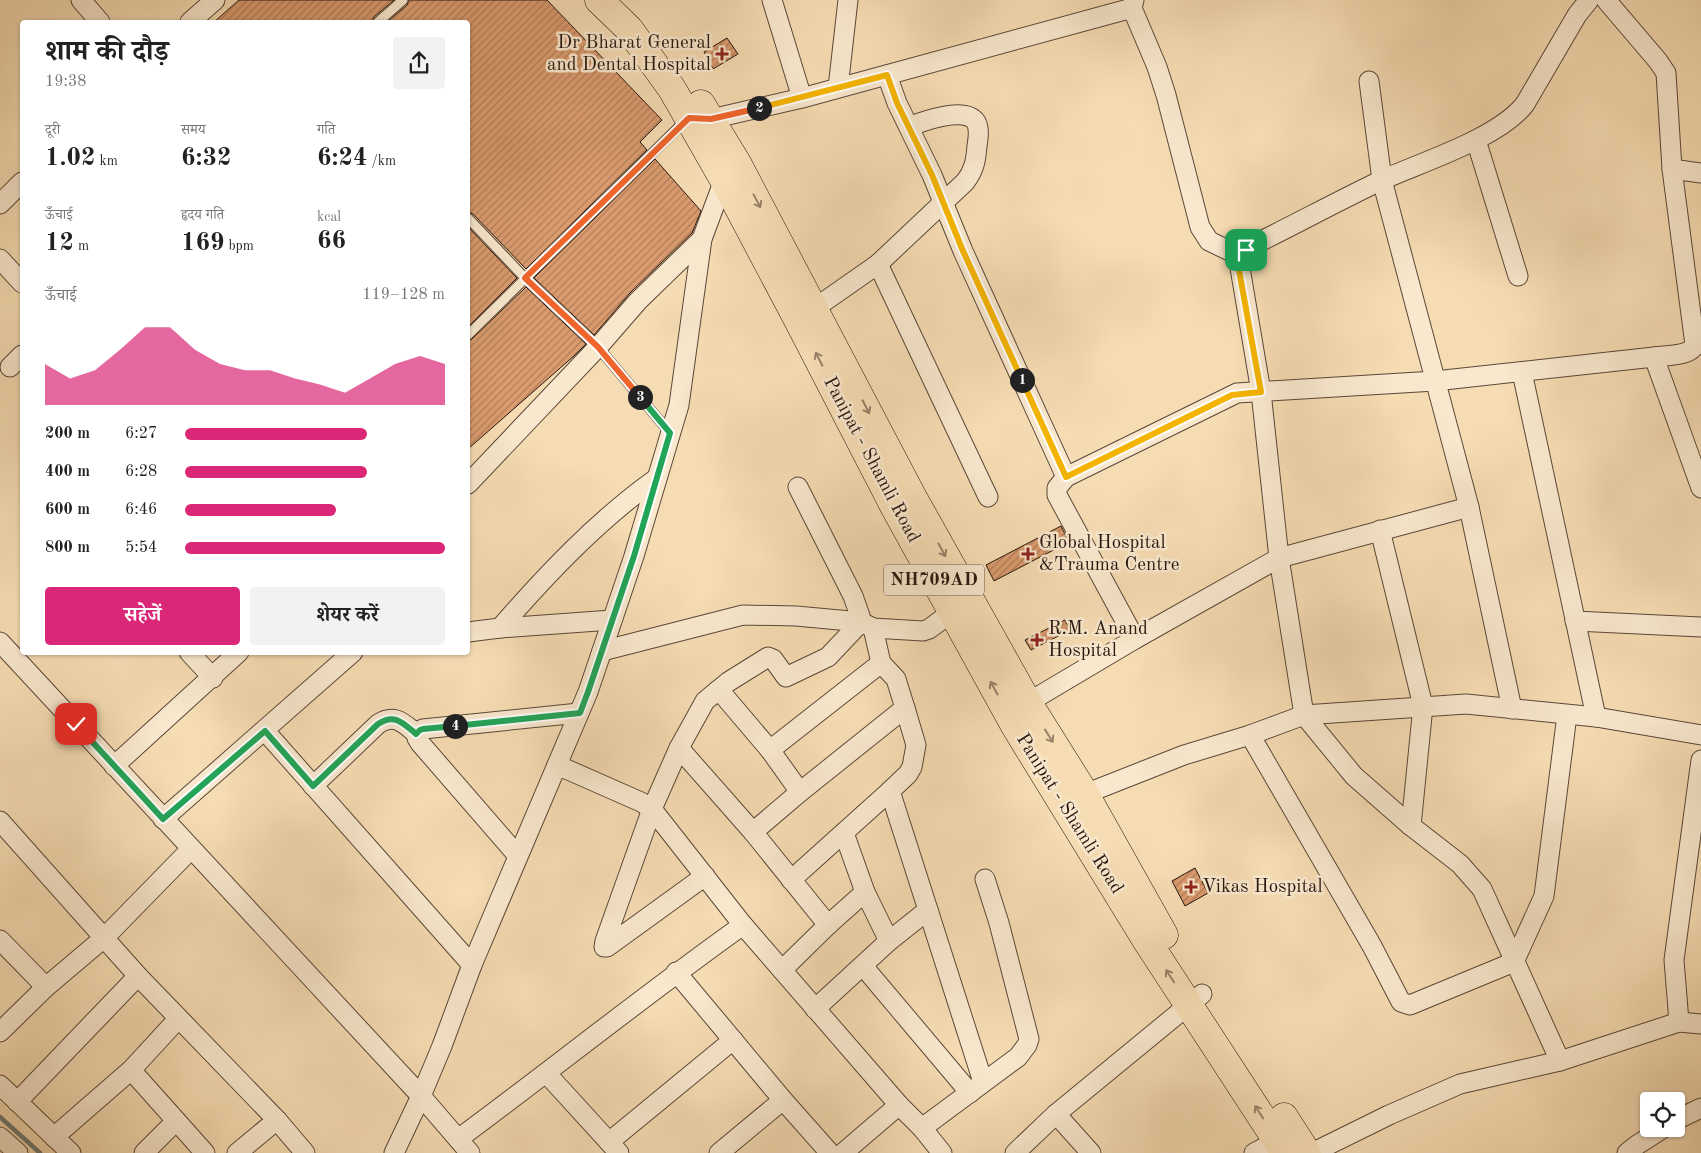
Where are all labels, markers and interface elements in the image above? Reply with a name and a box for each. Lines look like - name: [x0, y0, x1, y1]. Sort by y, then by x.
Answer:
- place label: Dr Bharat General and Dental Hospital: [547, 34, 711, 75]
- button: share: [393, 37, 445, 89]
- text: शाम की दौड़: [45, 39, 169, 67]
- marker: Dr Bharat General and Dental Hospital: [715, 47, 729, 61]
- text: 19:38: [45, 74, 87, 90]
- pin: 2: [746, 96, 772, 120]
- text: 2: [755, 101, 764, 115]
- text: दूरी: [45, 123, 60, 137]
- text: समय: [181, 123, 206, 137]
- text: गति: [317, 123, 335, 137]
- text: 1.02: [45, 146, 96, 171]
- text: 6:32: [181, 146, 232, 171]
- text: 6:24: [317, 146, 368, 171]
- text: km: [96, 154, 118, 168]
- text: /km: [368, 154, 396, 168]
- one-way arrow: [753, 193, 763, 208]
- text: ऊँचाई: [45, 208, 73, 222]
- text: हृदय गति: [181, 208, 224, 222]
- text: kcal: [317, 210, 341, 224]
- text: 66: [317, 229, 346, 254]
- pin: [1225, 229, 1267, 271]
- text: 12: [45, 231, 74, 256]
- text: 169: [181, 231, 225, 256]
- icon: arrive: [1232, 236, 1260, 264]
- text: m: [74, 239, 89, 253]
- text: bpm: [225, 239, 254, 253]
- text: 119–128 m: [362, 287, 445, 303]
- text: ऊँचाई: [45, 288, 77, 304]
- one-way arrow: [814, 352, 824, 367]
- pin: 1: [1010, 368, 1034, 392]
- text: 1: [1018, 373, 1027, 387]
- street label: Panipat - Shamli Road: [819, 374, 923, 546]
- pin: 3: [628, 384, 652, 410]
- text: 3: [636, 390, 645, 404]
- one-way arrow: [861, 399, 871, 414]
- text: 200 m: [45, 426, 90, 442]
- text: 6:27: [125, 426, 157, 442]
- text: 400 m: [45, 464, 90, 480]
- text: 6:28: [125, 464, 157, 480]
- text: 600 m: [45, 502, 90, 518]
- text: 6:46: [125, 502, 157, 518]
- place label: Global Hospital &Trauma Centre: [1039, 534, 1180, 575]
- text: 800 m: [45, 540, 90, 556]
- text: 5:54: [125, 540, 157, 556]
- one-way arrow: [938, 542, 948, 557]
- marker: Global Hospital &Trauma Centre: [1021, 547, 1035, 561]
- road number: NH709AD: [884, 564, 984, 596]
- button: सहेजें: [45, 587, 240, 645]
- button: शेयर करें: [250, 587, 445, 645]
- place label: R.M. Anand Hospital: [1048, 620, 1148, 661]
- marker: R.M. Anand Hospital: [1030, 633, 1044, 647]
- one-way arrow: [989, 681, 998, 696]
- pin: [55, 703, 97, 745]
- icon: check: [62, 710, 90, 738]
- pin: 4: [442, 714, 468, 738]
- text: 4: [451, 719, 460, 733]
- one-way arrow: [1045, 729, 1055, 743]
- street label: Panipat - Shamli Road: [1012, 731, 1126, 898]
- place label: Vikas Hospital: [1202, 878, 1323, 897]
- marker: Vikas Hospital: [1184, 880, 1198, 894]
- one-way arrow: [1165, 969, 1175, 983]
- map controls: [1640, 1092, 1685, 1137]
- button: locate: [1640, 1092, 1685, 1137]
- one-way arrow: [1253, 1106, 1263, 1120]

